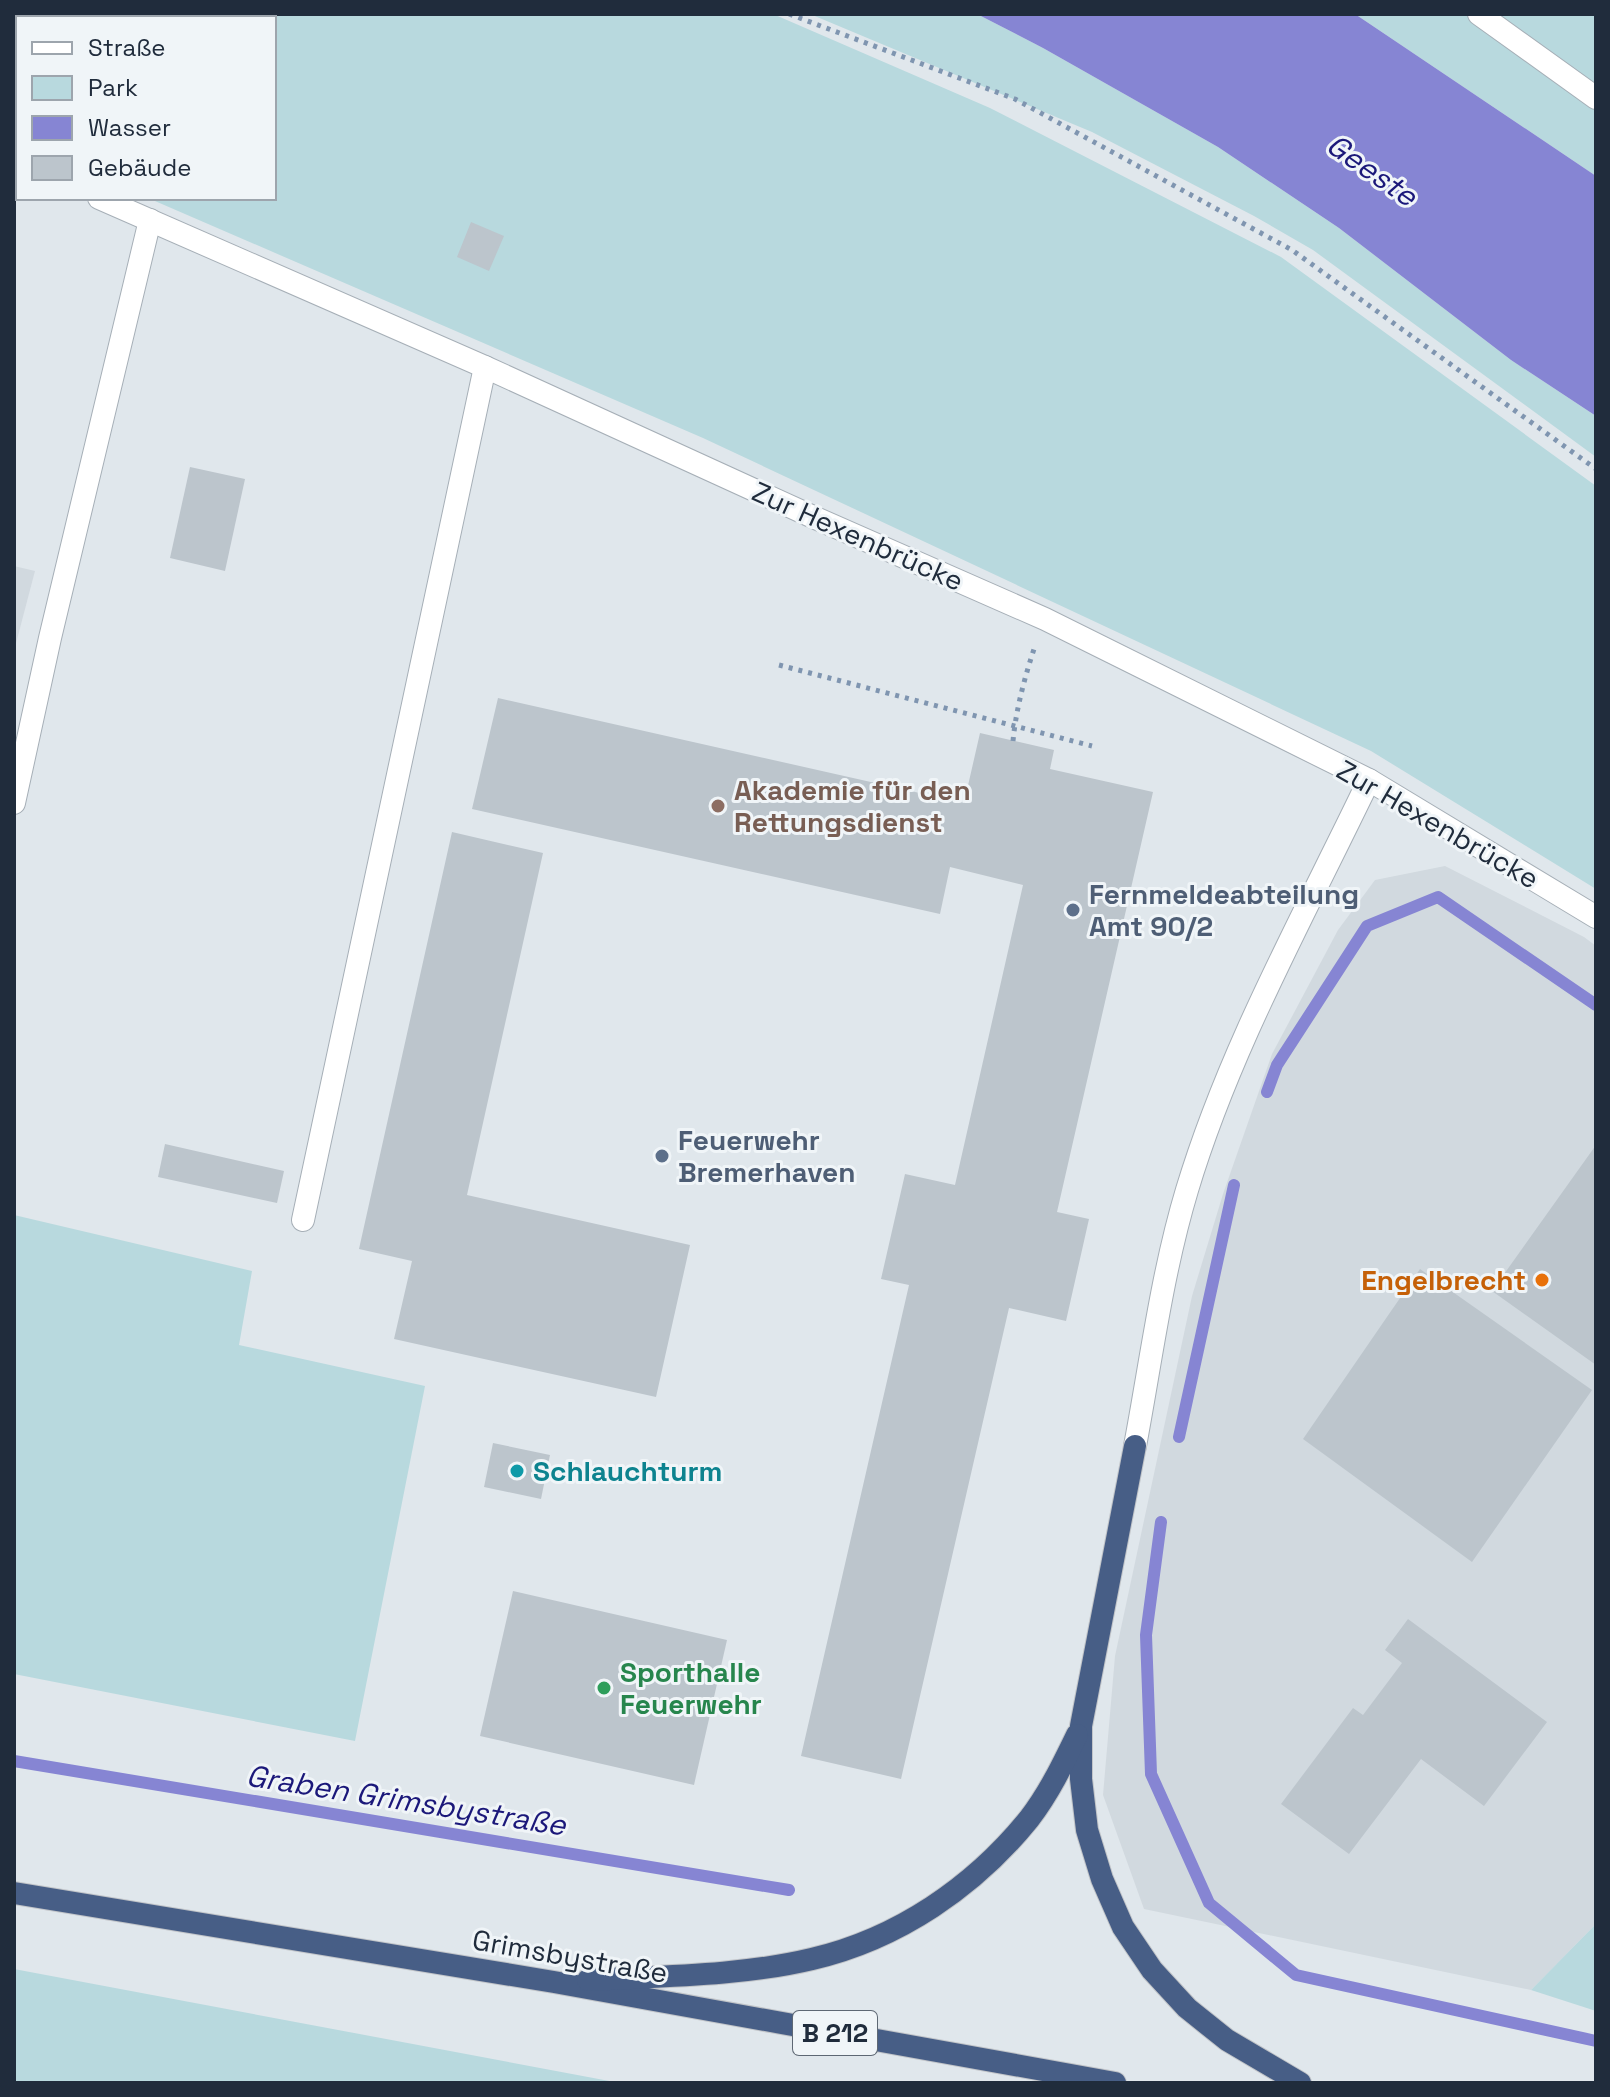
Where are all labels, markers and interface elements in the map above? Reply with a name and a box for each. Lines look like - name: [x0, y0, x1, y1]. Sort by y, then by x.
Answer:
- legend: [16, 16, 276, 200]
- text: Straße: [88, 32, 165, 63]
- text: Park: [88, 72, 138, 103]
- text: Wasser: [88, 112, 171, 143]
- water label: Geeste: [1319, 125, 1426, 216]
- text: Gebäude: [88, 152, 191, 183]
- street label: Zur Hexenbrücke: [747, 473, 969, 599]
- street label: Zur Hexenbrücke: [1330, 751, 1546, 897]
- place label: Akademie für den Rettungsdienst: [734, 772, 971, 840]
- marker: Akademie für den Rettungsdienst: [709, 797, 727, 815]
- place label: Fernmeldeabteilung Amt 90/2: [1089, 876, 1359, 944]
- marker: Fernmeldeabteilung Amt 90/2: [1064, 901, 1082, 919]
- place label: Feuerwehr Bremerhaven: [678, 1122, 856, 1190]
- marker: Feuerwehr Bremerhaven: [653, 1147, 671, 1165]
- place label: Engelbrecht: [1361, 1262, 1526, 1298]
- marker: Engelbrecht: [1533, 1271, 1551, 1289]
- place label: Schlauchturm: [533, 1453, 722, 1489]
- marker: Schlauchturm: [508, 1462, 526, 1480]
- place label: Sporthalle Feuerwehr: [620, 1654, 762, 1722]
- marker: Sporthalle Feuerwehr: [595, 1679, 613, 1697]
- water label: Graben Grimsbystraße: [244, 1755, 570, 1845]
- street label: Grimsbystraße: [470, 1921, 670, 1991]
- road number: B 212: [793, 2011, 877, 2055]

